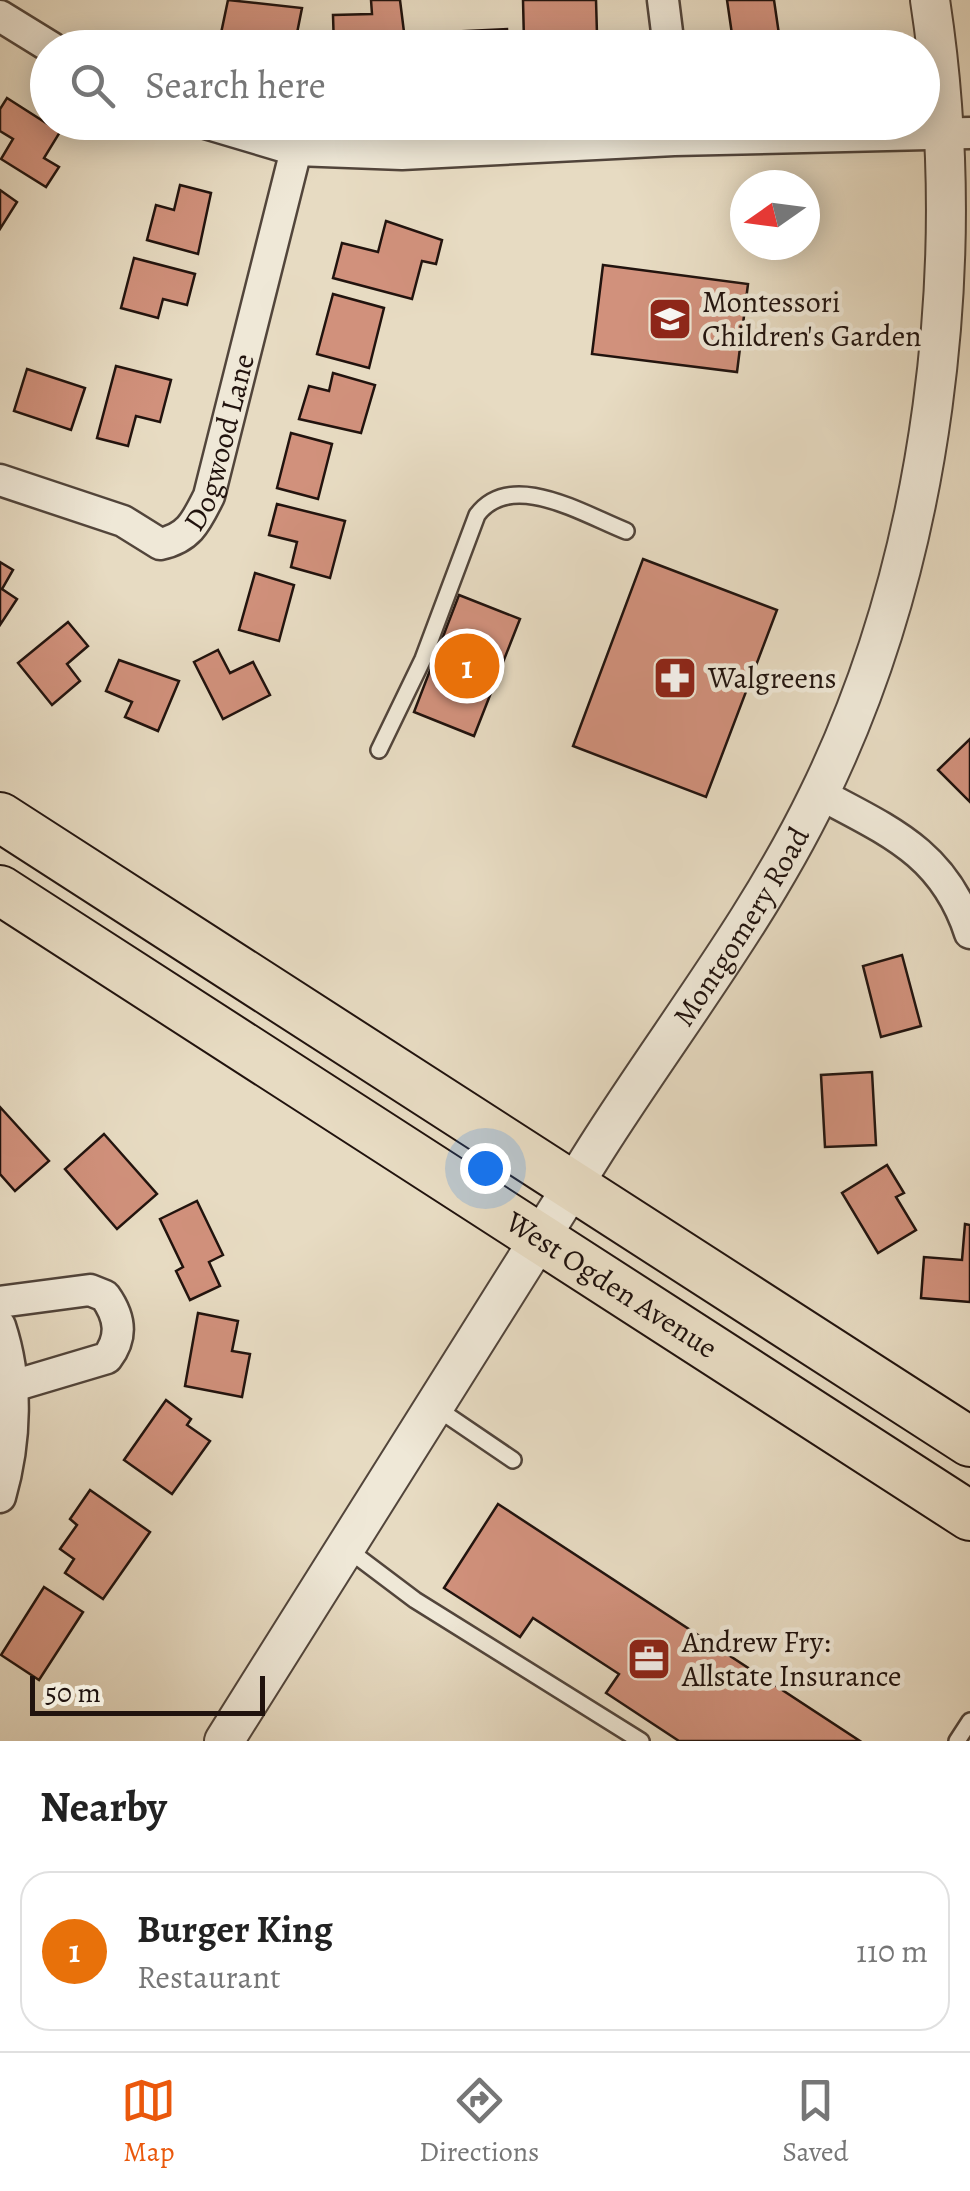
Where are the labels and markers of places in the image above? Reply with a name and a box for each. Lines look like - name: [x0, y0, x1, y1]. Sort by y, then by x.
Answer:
- place label: Montessori Children's Garden: [702, 282, 922, 356]
- school or university icon: Montessori Children's Garden: [647, 296, 693, 342]
- pin: 1: [434, 628, 500, 704]
- pharmacy icon: Walgreens: [652, 655, 698, 701]
- place label: Walgreens: [707, 658, 836, 698]
- place label: Andrew Fry: Allstate Insurance: [681, 1622, 901, 1696]
- office icon: Andrew Fry: Allstate Insurance: [626, 1636, 672, 1682]

